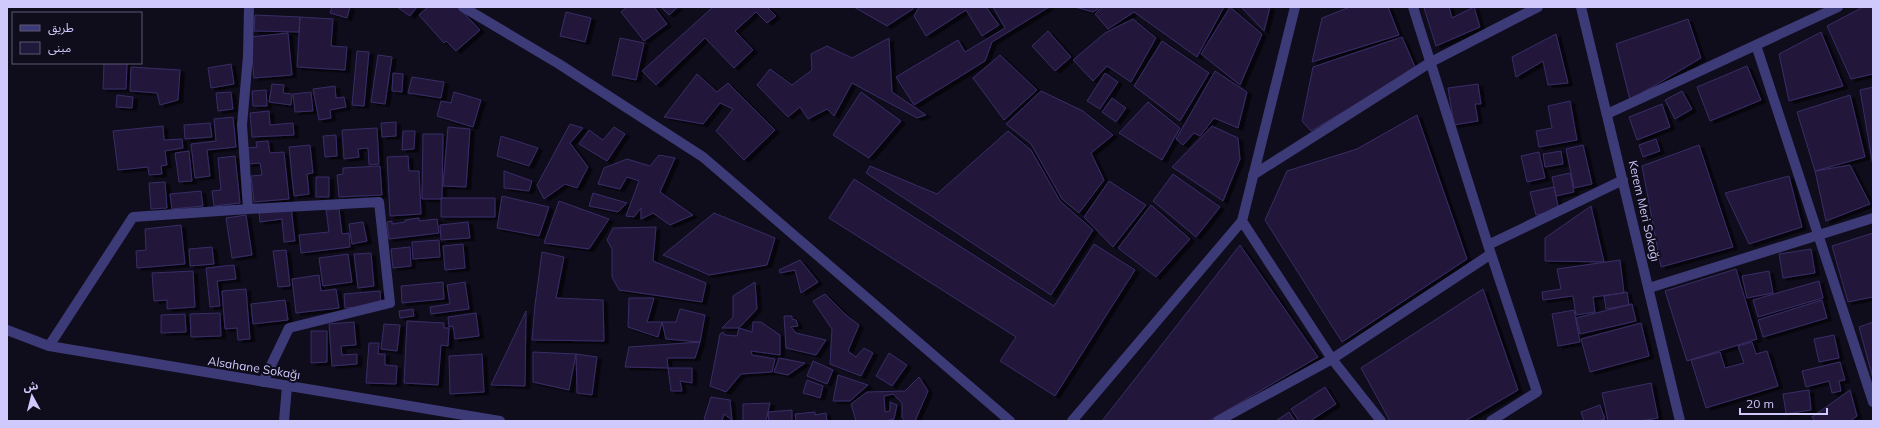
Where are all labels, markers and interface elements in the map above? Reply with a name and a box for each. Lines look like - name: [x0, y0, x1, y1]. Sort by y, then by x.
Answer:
- legend: [12, 12, 142, 64]
- text: طريق: [48, 20, 74, 36]
- text: مبنى: [48, 40, 71, 55]
- street label: Kerem Meri Sokağı: [1626, 159, 1663, 263]
- street label: Alsahane Sokağı: [207, 353, 301, 382]
- north arrow: [12, 376, 52, 416]
- text: ش: [22, 378, 39, 394]
- scale bar: [1740, 390, 1827, 416]
- text: 20 m: [1746, 396, 1774, 411]

